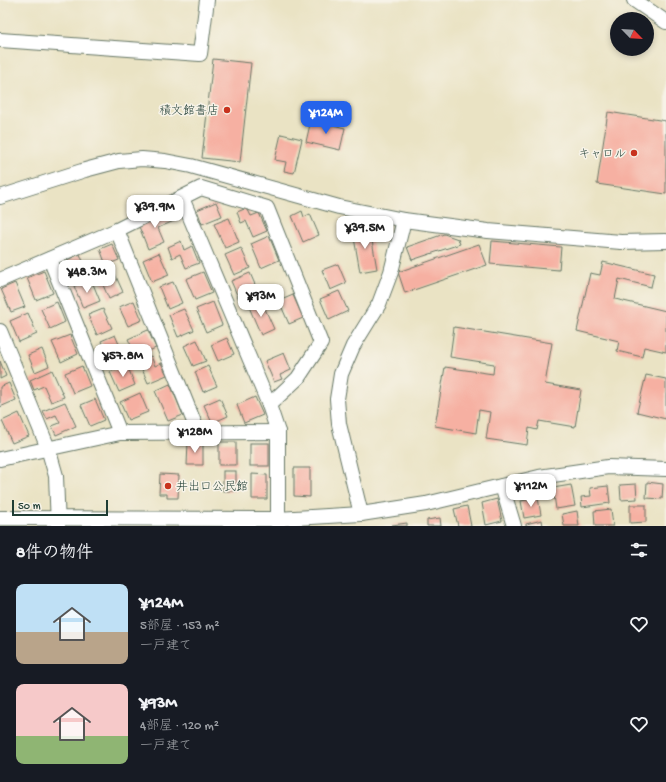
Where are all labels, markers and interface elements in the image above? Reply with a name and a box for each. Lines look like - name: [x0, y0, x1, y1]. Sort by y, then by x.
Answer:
- north arrow: [610, 12, 654, 56]
- map controls: [610, 12, 654, 56]
- pin: ¥124M: [298, 101, 354, 135]
- place label: 積文館書店: [159, 104, 219, 119]
- marker: 積文館書店: [222, 105, 232, 115]
- text: ¥124M: [310, 106, 342, 121]
- place label: キャロル: [578, 148, 626, 162]
- marker: キャロル: [629, 148, 639, 158]
- pin: ¥39.9M: [122, 195, 188, 229]
- text: ¥39.9M: [136, 200, 174, 215]
- pin: ¥39.5M: [332, 216, 398, 250]
- text: ¥39.5M: [345, 221, 385, 236]
- pin: ¥48.3M: [54, 260, 120, 294]
- text: ¥48.3M: [67, 265, 107, 280]
- pin: ¥93M: [237, 284, 285, 318]
- text: ¥93M: [247, 289, 275, 304]
- pin: ¥57.8M: [90, 344, 156, 378]
- text: ¥57.8M: [103, 349, 143, 364]
- pin: ¥128M: [167, 420, 223, 454]
- text: ¥128M: [178, 425, 212, 440]
- pin: ¥112M: [503, 474, 559, 508]
- text: ¥112M: [515, 479, 547, 494]
- place label: 井出口公民館: [176, 480, 248, 495]
- marker: 井出口公民館: [163, 481, 173, 491]
- scale bar: [12, 498, 108, 517]
- text: 50 m: [18, 501, 40, 513]
- icon: filters: [628, 539, 650, 561]
- text: 8件の物件: [16, 544, 93, 564]
- text: ¥124M: [140, 594, 183, 614]
- icon: home: [48, 600, 96, 648]
- icon: heart: [628, 613, 650, 635]
- text: 5部屋 · 153 m²: [140, 619, 219, 634]
- text: 一戸建て: [140, 639, 192, 654]
- text: ¥93M: [140, 694, 177, 714]
- icon: home: [48, 700, 96, 748]
- icon: heart: [628, 713, 650, 735]
- text: 4部屋 · 120 m²: [140, 719, 219, 734]
- text: 一戸建て: [140, 739, 192, 754]

